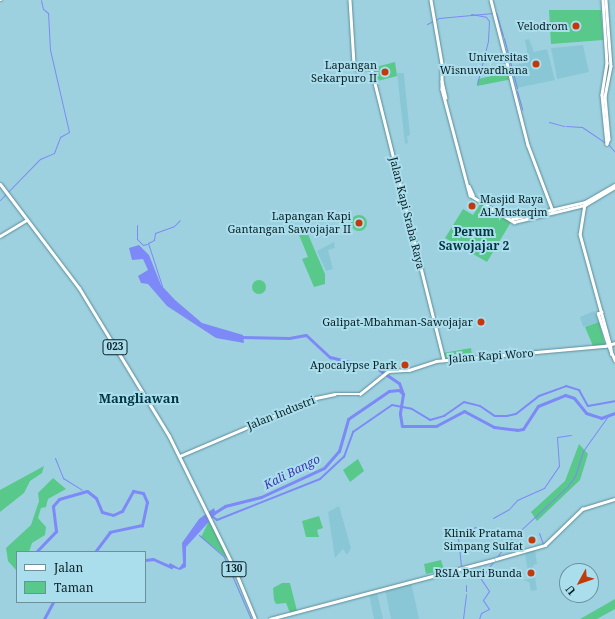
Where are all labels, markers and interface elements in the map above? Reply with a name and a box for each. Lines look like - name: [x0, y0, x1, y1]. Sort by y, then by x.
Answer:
- place label: Velodrom: [517, 19, 568, 33]
- marker: Velodrom: [571, 21, 581, 31]
- place label: Universitas Wisnuwardhana: [440, 51, 528, 77]
- place label: Lapangan Sekarpuro II: [311, 59, 377, 85]
- marker: Universitas Wisnuwardhana: [531, 59, 541, 69]
- marker: Lapangan Sekarpuro II: [380, 67, 390, 77]
- street label: Jalan Kapi Sraba Raya: [387, 155, 427, 271]
- place label: Masjid Raya Al-Mustaqim: [480, 193, 548, 219]
- marker: Masjid Raya Al-Mustaqim: [467, 201, 477, 211]
- place label: Lapangan Kapi Gantangan Sawojajar II: [228, 210, 351, 236]
- marker: Lapangan Kapi Gantangan Sawojajar II: [354, 218, 364, 228]
- district label: Perum Sawojajar 2: [439, 225, 509, 253]
- place label: Galipat-Mbahman-Sawojajar: [322, 315, 473, 329]
- marker: Galipat-Mbahman-Sawojajar: [476, 317, 486, 327]
- road number: 023: [102, 339, 128, 355]
- street label: Jalan Kapi Woro: [448, 346, 534, 366]
- place label: Apocalypse Park: [310, 358, 397, 372]
- marker: Apocalypse Park: [400, 360, 410, 370]
- district label: Mangliawan: [99, 390, 179, 406]
- street label: Jalan Industri: [245, 393, 317, 433]
- water label: Kali Bango: [261, 452, 323, 492]
- place label: Klinik Pratama Simpang Sulfat: [444, 527, 523, 553]
- marker: Klinik Pratama Simpang Sulfat: [526, 534, 538, 546]
- legend: [16, 551, 146, 603]
- text: Jalan: [54, 559, 83, 576]
- road number: 130: [221, 561, 247, 577]
- north arrow: [559, 563, 599, 603]
- place label: RSIA Puri Bunda: [435, 566, 522, 580]
- marker: RSIA Puri Bunda: [525, 567, 537, 579]
- text: Taman: [54, 579, 94, 596]
- text: U: [562, 582, 579, 598]

